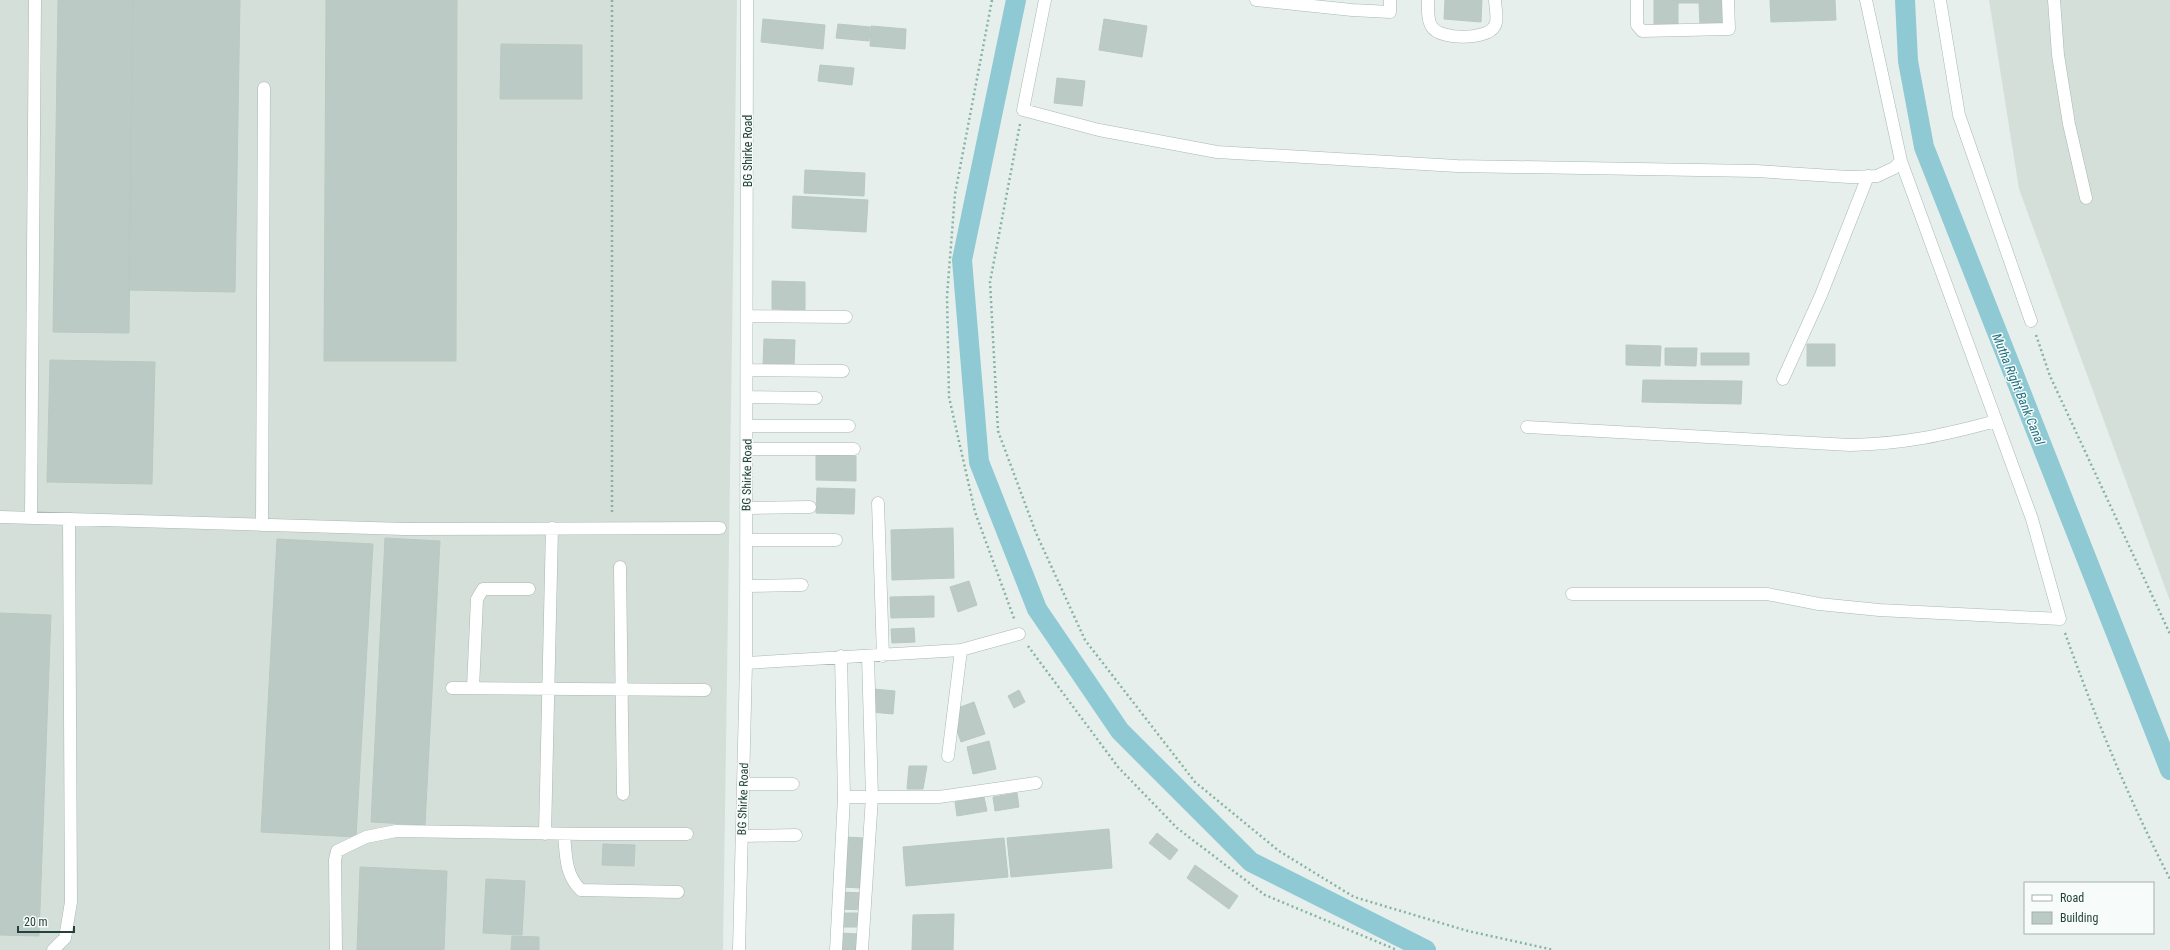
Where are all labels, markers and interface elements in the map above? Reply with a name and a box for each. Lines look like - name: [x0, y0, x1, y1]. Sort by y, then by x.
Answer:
- street label: BG Shirke Road: [741, 115, 755, 187]
- water label: Mutha Right Bank Canal: [1989, 331, 2048, 448]
- street label: BG Shirke Road: [739, 439, 755, 511]
- street label: BG Shirke Road: [735, 762, 751, 836]
- legend: [2024, 882, 2154, 934]
- text: Road: [2060, 891, 2084, 905]
- scale bar: [18, 908, 74, 934]
- text: Building: [2060, 911, 2098, 925]
- text: 20 m: [24, 915, 48, 929]

